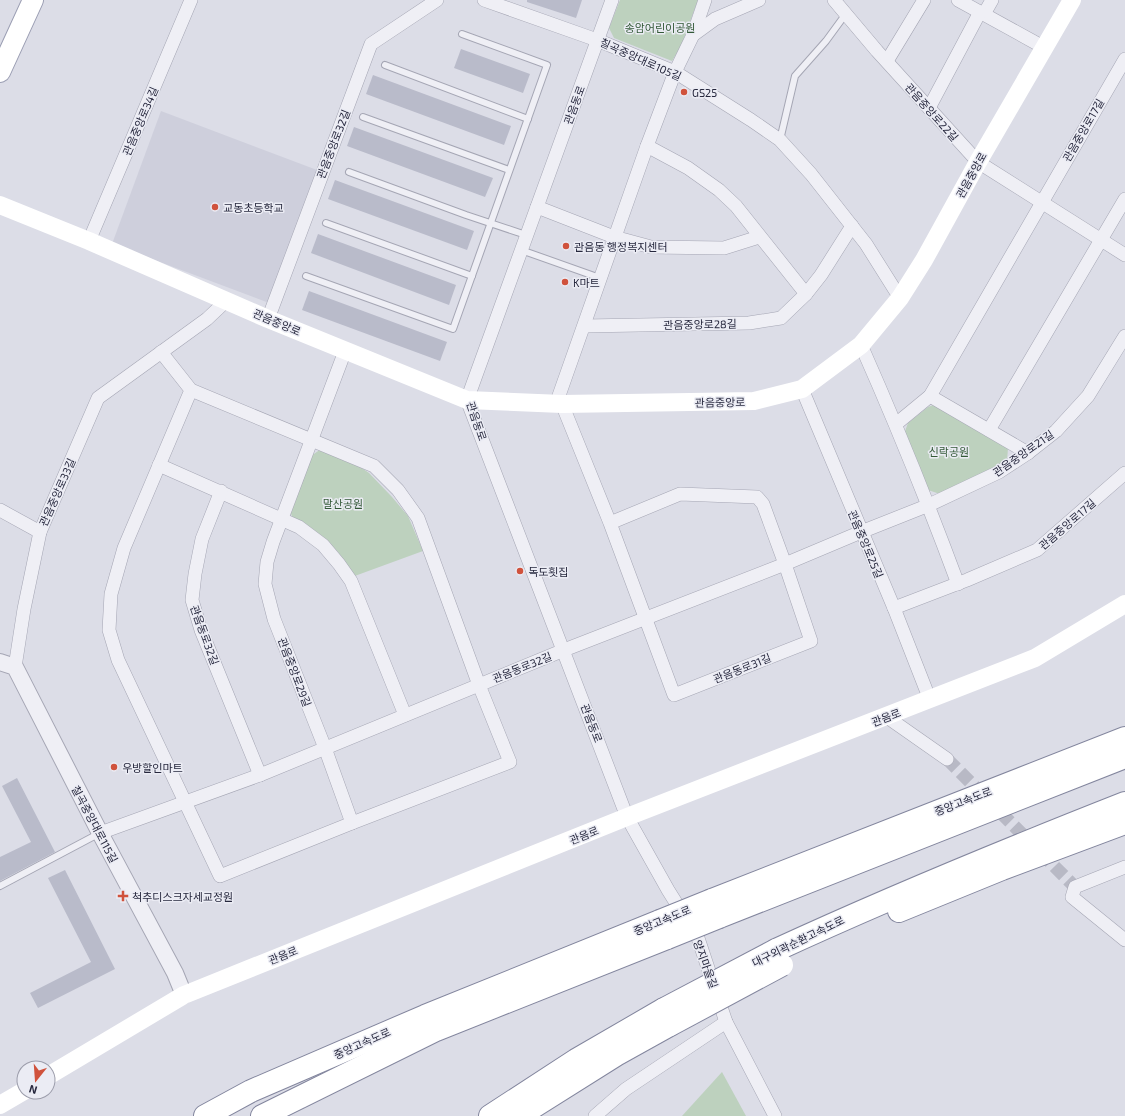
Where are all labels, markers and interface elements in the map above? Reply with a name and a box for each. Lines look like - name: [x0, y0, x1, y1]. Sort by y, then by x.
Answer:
- park label: 송암어린이공원: [625, 21, 695, 34]
- street label: 칠곡중앙대로105길: [598, 35, 684, 83]
- street label: 관음중앙로22길: [903, 80, 961, 144]
- street label: 관음동로: [561, 84, 587, 126]
- street label: 관음중앙로34길: [120, 85, 160, 157]
- place label: GS25: [692, 86, 717, 99]
- marker: GS25: [679, 87, 689, 97]
- street label: 관음중앙로17길: [1060, 96, 1106, 164]
- street label: 관음중앙로32길: [314, 108, 352, 180]
- street label: 관음중앙로: [953, 150, 989, 200]
- place label: 교동초등학교: [223, 201, 284, 214]
- marker: 교동초등학교: [210, 202, 220, 212]
- place label: 관음동 행정복지센터: [574, 240, 668, 253]
- marker: 관음동 행정복지센터: [561, 241, 571, 251]
- place label: K마트: [573, 276, 600, 289]
- marker: K마트: [560, 277, 570, 287]
- street label: 관음중앙로: [251, 306, 303, 338]
- street label: 관음중앙로28길: [663, 317, 737, 331]
- street label: 관음중앙로: [695, 395, 745, 409]
- street label: 관음동로: [464, 400, 490, 442]
- street label: 관음중앙로21길: [990, 427, 1056, 479]
- park label: 신락공원: [929, 445, 969, 458]
- street label: 관음중앙로33길: [36, 456, 78, 528]
- street label: 관음중앙로17길: [1036, 496, 1098, 552]
- park label: 말산공원: [323, 497, 363, 510]
- street label: 관음중앙로25길: [846, 508, 886, 580]
- place label: 독도횟집: [528, 565, 568, 578]
- marker: 독도횟집: [515, 566, 525, 576]
- street label: 관음동로32길: [188, 603, 222, 667]
- street label: 관음중앙로29길: [276, 636, 314, 708]
- street label: 관음동로32길: [490, 649, 554, 685]
- street label: 관음동로31길: [711, 651, 773, 685]
- street label: 관음동로: [579, 702, 605, 744]
- street label: 관음로: [869, 705, 903, 729]
- place label: 우방할인마트: [122, 761, 183, 774]
- marker: 우방할인마트: [109, 762, 119, 772]
- street label: 칠곡중앙대로115길: [69, 783, 121, 865]
- street label: 중앙고속도로: [932, 784, 994, 818]
- street label: 관음로: [567, 823, 601, 847]
- marker: 척추디스크자세교정원: [117, 890, 129, 902]
- place label: 척추디스크자세교정원: [132, 890, 233, 903]
- street label: 중앙고속도로: [631, 903, 693, 937]
- street label: 대구외곽순환고속도로: [750, 913, 846, 969]
- street label: 양지마을길: [691, 938, 721, 990]
- street label: 관음로: [266, 943, 300, 967]
- street label: 중앙고속도로: [332, 1025, 392, 1061]
- north arrow: [16, 1060, 56, 1100]
- text: N: [27, 1083, 39, 1097]

